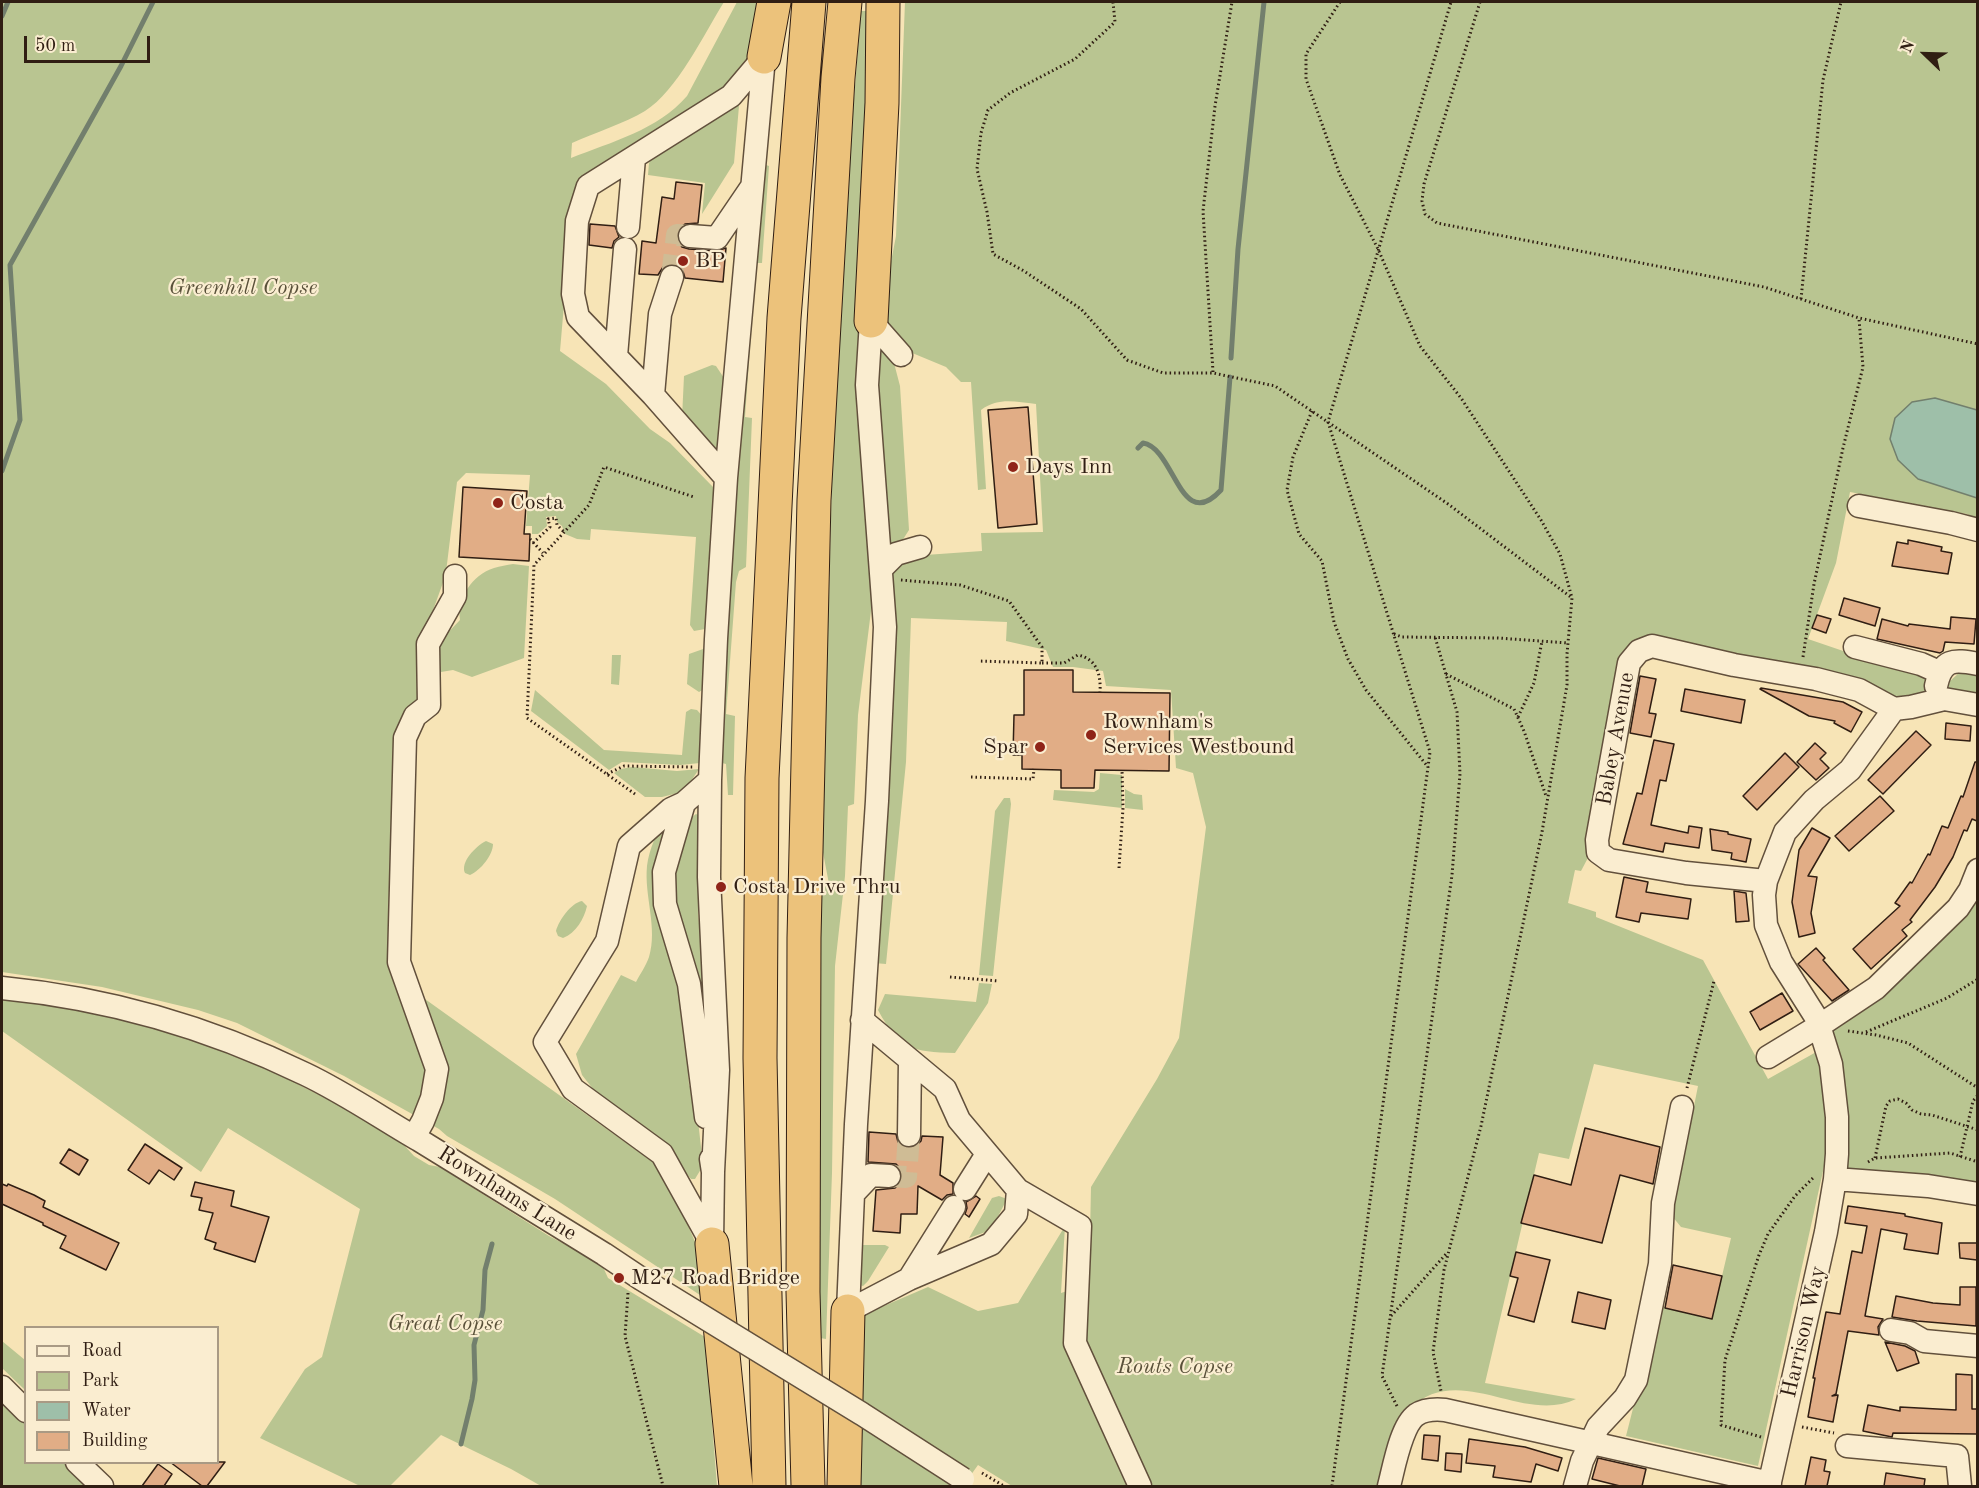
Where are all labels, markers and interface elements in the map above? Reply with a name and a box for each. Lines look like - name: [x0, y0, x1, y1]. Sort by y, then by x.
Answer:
- scale bar: [27, 24, 153, 62]
- north arrow: [1895, 24, 1955, 84]
- text: 50 m: [35, 37, 75, 55]
- text: N: [1899, 38, 1918, 56]
- place label: BP: [695, 248, 725, 274]
- marker: BP: [676, 254, 690, 268]
- park label: Greenhill Copse: [169, 275, 317, 301]
- place label: Days Inn: [1025, 454, 1112, 480]
- marker: Days Inn: [1006, 460, 1020, 474]
- place label: Costa: [510, 490, 564, 516]
- marker: Costa: [491, 496, 505, 510]
- street label: Babey Avenue: [1591, 670, 1641, 808]
- place label: Rownham's Services Westbound: [1103, 709, 1295, 760]
- marker: Rownham's Services Westbound: [1084, 728, 1098, 742]
- place label: Spar: [983, 734, 1028, 760]
- marker: Spar: [1033, 740, 1047, 754]
- place label: Costa Drive Thru: [733, 874, 900, 900]
- marker: Costa Drive Thru: [714, 880, 728, 894]
- street label: Rownhams Lane: [433, 1141, 581, 1247]
- street label: Harrison Way: [1776, 1263, 1832, 1401]
- place label: M27 Road Bridge: [631, 1265, 800, 1291]
- marker: M27 Road Bridge: [612, 1271, 626, 1285]
- park label: Great Copse: [388, 1311, 502, 1337]
- legend: [24, 1326, 219, 1464]
- text: Road: [82, 1342, 122, 1360]
- park label: Routs Copse: [1117, 1354, 1233, 1380]
- text: Park: [82, 1372, 119, 1390]
- text: Water: [82, 1402, 131, 1420]
- text: Building: [82, 1432, 147, 1450]

